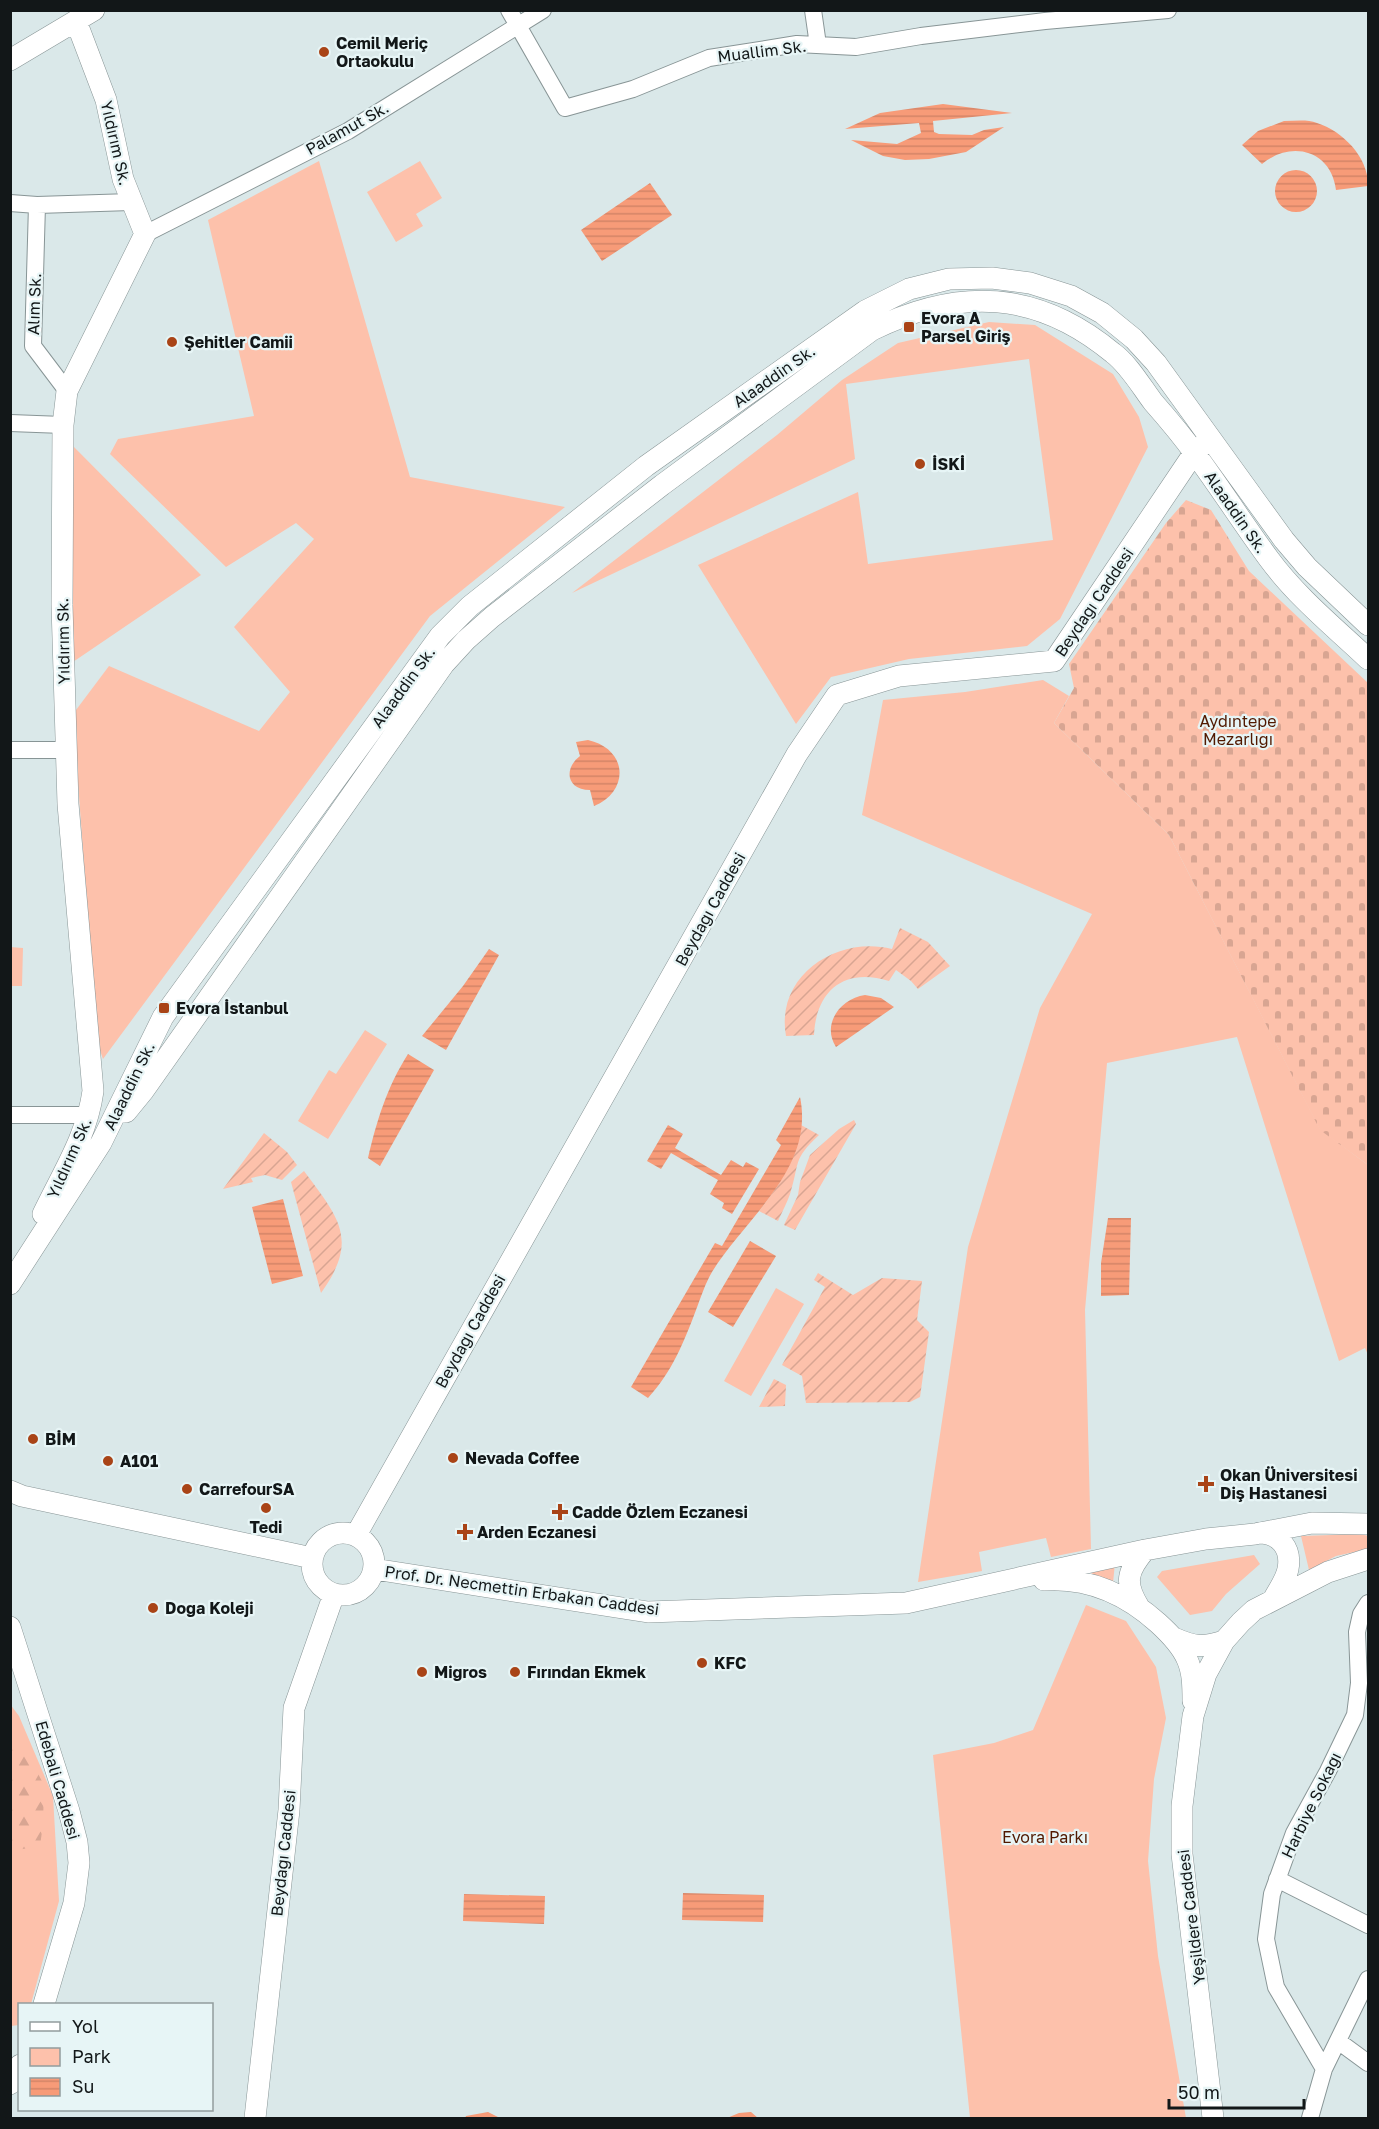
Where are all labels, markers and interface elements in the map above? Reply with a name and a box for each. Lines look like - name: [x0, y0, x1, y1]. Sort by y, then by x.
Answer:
- place label: Cemil Meriç Ortaokulu: [336, 33, 428, 71]
- street label: Muallim Sk.: [716, 36, 808, 66]
- marker: Cemil Meriç Ortaokulu: [317, 45, 331, 59]
- street label: Palamut Sk.: [302, 97, 392, 159]
- street label: Yıldırım Sk.: [97, 99, 135, 187]
- street label: Alım Sk.: [23, 273, 45, 335]
- place label: Evora A Parsel Giriş: [921, 308, 1011, 346]
- marker: Evora A Parsel Giriş: [902, 320, 916, 334]
- place label: Şehitler Camii: [184, 332, 293, 352]
- marker: Şehitler Camii: [165, 335, 179, 349]
- street label: Alaaddin Sk.: [729, 340, 819, 412]
- place label: İSKİ: [932, 454, 965, 474]
- marker: İSKİ: [913, 457, 927, 471]
- street label: Alaaddin Sk.: [1200, 467, 1272, 557]
- street label: Beydağı Caddesi: [1050, 544, 1138, 660]
- street label: Yıldırım Sk.: [52, 598, 74, 684]
- street label: Alaaddin Sk.: [367, 642, 439, 732]
- park label: Aydıntepe Mezarlığı: [1199, 711, 1277, 749]
- street label: Beydağı Caddesi: [670, 849, 750, 969]
- place label: Evora İstanbul: [176, 998, 289, 1018]
- marker: Evora İstanbul: [157, 1001, 171, 1015]
- street label: Alaaddin Sk.: [99, 1039, 159, 1133]
- street label: Yıldırım Sk.: [42, 1114, 96, 1202]
- street label: Beydağı Caddesi: [430, 1271, 510, 1391]
- place label: BİM: [45, 1429, 76, 1449]
- marker: BİM: [26, 1432, 40, 1446]
- place label: Nevada Coffee: [465, 1448, 579, 1468]
- place label: A101: [120, 1451, 158, 1471]
- marker: Nevada Coffee: [446, 1451, 460, 1465]
- marker: A101: [101, 1454, 115, 1468]
- place label: Okan Üniversitesi Diş Hastanesi: [1220, 1465, 1358, 1503]
- marker: Okan Üniversitesi Diş Hastanesi: [1197, 1475, 1215, 1493]
- place label: CarrefourSA: [199, 1479, 295, 1499]
- marker: CarrefourSA: [180, 1482, 194, 1496]
- marker: Tedi: [259, 1501, 273, 1515]
- place label: Cadde Özlem Eczanesi: [572, 1502, 748, 1522]
- marker: Cadde Özlem Eczanesi: [553, 1505, 567, 1519]
- place label: Tedi: [250, 1517, 282, 1537]
- place label: Arden Eczanesi: [477, 1522, 596, 1542]
- marker: Arden Eczanesi: [458, 1525, 472, 1539]
- street label: Prof. Dr. Necmettin Erbakan Caddesi: [383, 1561, 661, 1619]
- place label: Doğa Koleji: [165, 1598, 254, 1618]
- marker: Doğa Koleji: [146, 1601, 160, 1615]
- place label: KFC: [714, 1653, 746, 1673]
- marker: KFC: [695, 1656, 709, 1670]
- place label: Migros: [434, 1662, 487, 1682]
- place label: Fırından Ekmek: [527, 1662, 647, 1682]
- marker: Migros: [415, 1665, 429, 1679]
- marker: Fırından Ekmek: [508, 1665, 522, 1679]
- street label: Edebali Caddesi: [31, 1718, 85, 1842]
- street label: Harbiye Sokağı: [1277, 1749, 1345, 1861]
- street label: Beydağı Caddesi: [266, 1789, 300, 1917]
- park label: Evora Parkı: [1002, 1827, 1088, 1847]
- street label: Yeşildere Caddesi: [1173, 1848, 1209, 1986]
- legend: [18, 2003, 213, 2111]
- text: Yol: [72, 2015, 99, 2037]
- text: Park: [72, 2045, 111, 2067]
- scale bar: [1169, 2072, 1304, 2110]
- text: Su: [72, 2075, 94, 2097]
- text: 50 m: [1178, 2081, 1220, 2103]

